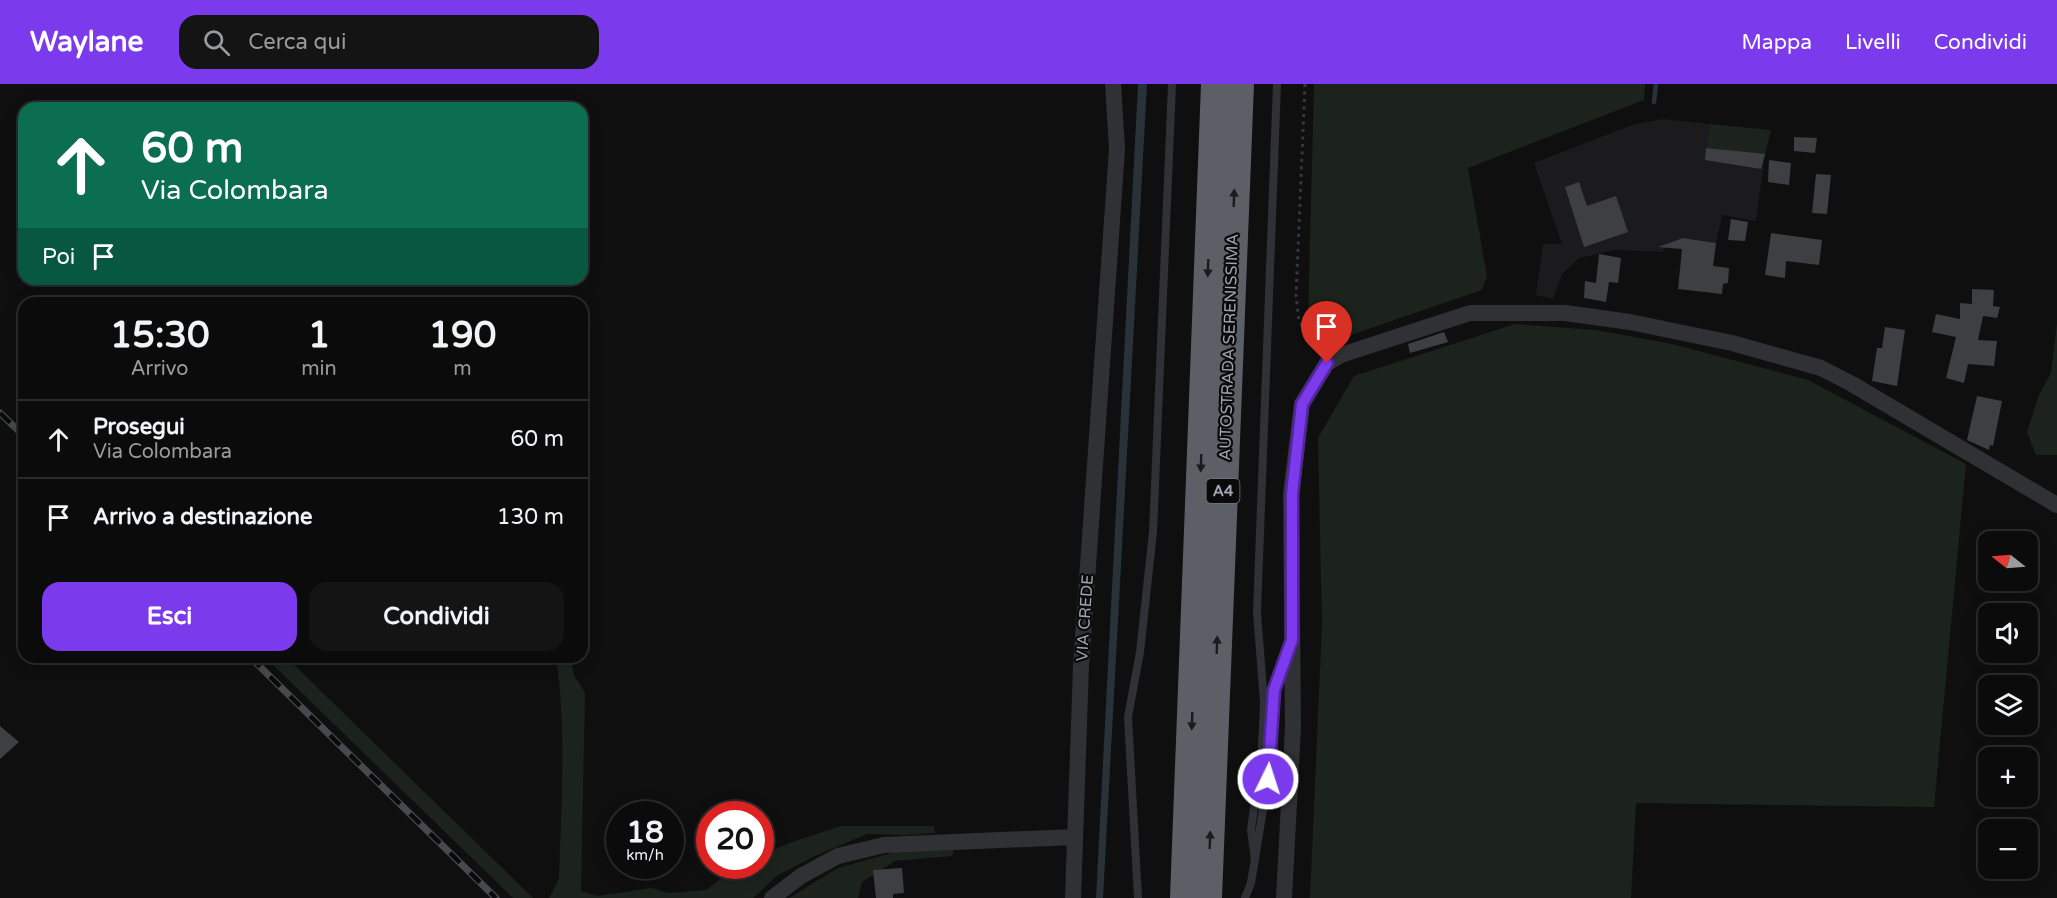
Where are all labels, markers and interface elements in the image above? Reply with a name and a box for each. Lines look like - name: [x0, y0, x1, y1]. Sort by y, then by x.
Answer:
- search box: [179, 15, 599, 69]
- text: Waylane: [30, 25, 143, 59]
- icon: search: [200, 26, 233, 59]
- text: Cerca qui: [248, 29, 346, 55]
- text: Mappa: [1742, 30, 1812, 55]
- text: Livelli: [1845, 30, 1901, 55]
- text: Condividi: [1934, 30, 2027, 55]
- text: 60 m: [141, 123, 243, 174]
- icon: ahead: [42, 126, 120, 204]
- text: Via Colombara: [141, 174, 329, 207]
- one-way arrow: [1230, 189, 1239, 208]
- street label: AUTOSTRADA SERENISSIMA: [1215, 233, 1243, 461]
- icon: arrive: [87, 240, 120, 273]
- text: Poi: [42, 244, 75, 270]
- one-way arrow: [1204, 259, 1213, 278]
- pin: [1301, 301, 1352, 363]
- icon: arrive: [1310, 310, 1343, 343]
- text: 15:30: [110, 314, 210, 357]
- text: 1: [308, 314, 330, 357]
- text: 190: [428, 314, 496, 357]
- text: Arrivo: [131, 357, 188, 381]
- text: min: [301, 357, 337, 381]
- text: m: [453, 357, 472, 381]
- text: Prosegui: [93, 414, 185, 440]
- icon: ahead: [42, 423, 75, 456]
- text: 60 m: [510, 426, 564, 452]
- text: Via Colombara: [93, 440, 232, 464]
- one-way arrow: [1196, 454, 1206, 473]
- road number: A4: [1206, 479, 1240, 503]
- icon: arrive: [42, 501, 75, 534]
- text: Arrivo a destinazione: [93, 504, 312, 530]
- text: 130 m: [497, 504, 564, 530]
- north arrow: [1978, 531, 2038, 591]
- map controls: [1978, 531, 2038, 879]
- street label: VIA CREDE: [1072, 574, 1098, 662]
- button: Esci: [42, 582, 297, 651]
- button: Condividi: [309, 582, 564, 651]
- button: sound: [1978, 603, 2038, 663]
- one-way arrow: [1212, 635, 1222, 654]
- button: layers: [1978, 675, 2038, 735]
- one-way arrow: [1187, 712, 1196, 731]
- position arrow: [1236, 747, 1300, 811]
- button: +: [1978, 747, 2038, 807]
- speed limit sign: 20: [696, 801, 774, 879]
- text: 18: [626, 814, 664, 851]
- button: −: [1978, 819, 2038, 879]
- one-way arrow: [1205, 830, 1214, 849]
- text: km/h: [626, 846, 664, 864]

